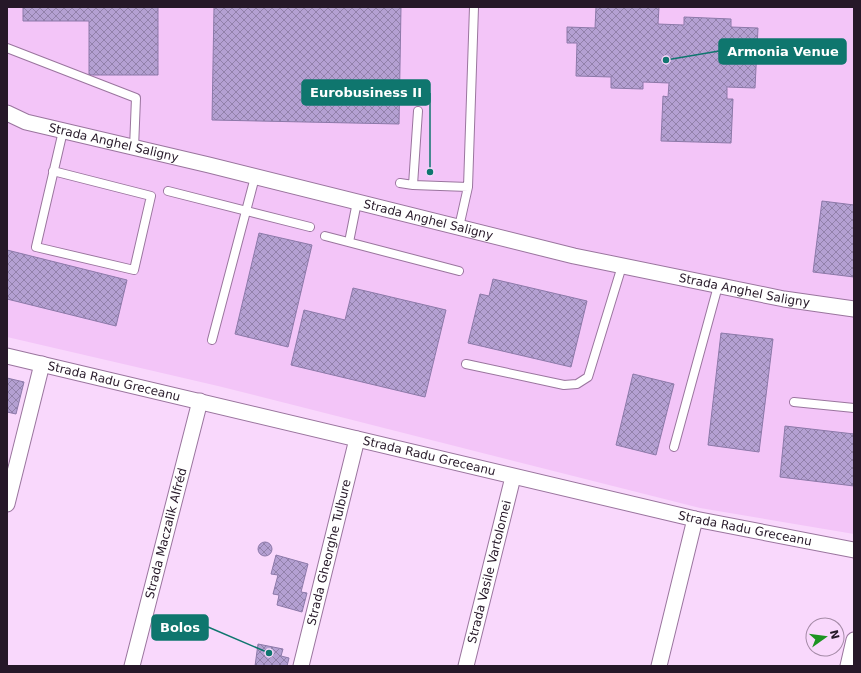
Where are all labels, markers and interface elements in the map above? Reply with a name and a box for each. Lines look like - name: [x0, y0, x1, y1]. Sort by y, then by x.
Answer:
- callout: Armonia Venue: [719, 39, 846, 64]
- text: Armonia Venue: [727, 44, 839, 59]
- callout: Eurobusiness II: [302, 80, 430, 105]
- text: Eurobusiness II: [310, 85, 422, 100]
- street label: Strada Anghel Saligny: [47, 121, 180, 165]
- street label: Strada Anghel Saligny: [362, 197, 495, 243]
- street label: Strada Anghel Saligny: [678, 271, 811, 310]
- street label: Strada Radu Greceanu: [46, 359, 182, 404]
- street label: Strada Radu Greceanu: [362, 434, 497, 479]
- street label: Strada Maczalik Alfréd: [143, 466, 190, 600]
- street label: Strada Gheorghe Tulbure: [304, 478, 354, 627]
- street label: Strada Vasile Vartolomei: [465, 499, 514, 645]
- street label: Strada Radu Greceanu: [677, 508, 813, 549]
- callout: Bolos: [152, 615, 208, 640]
- north arrow: [805, 617, 845, 657]
- text: Bolos: [160, 620, 200, 635]
- text: N: [827, 629, 842, 641]

